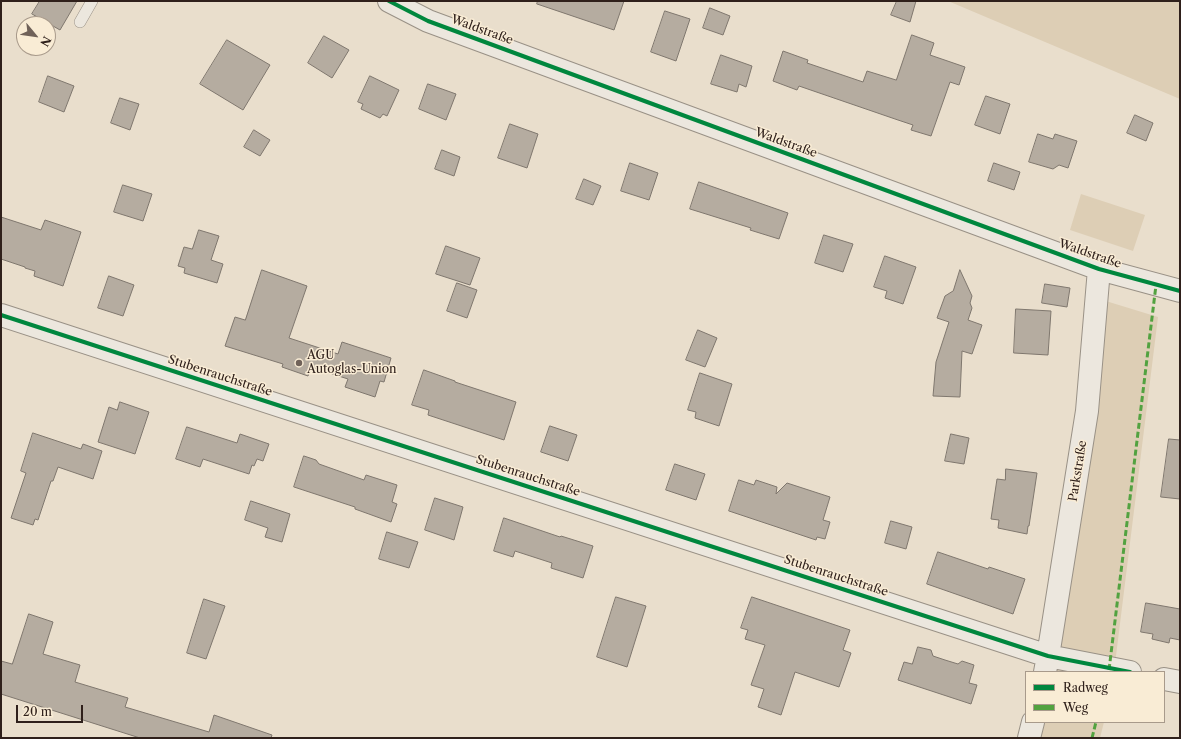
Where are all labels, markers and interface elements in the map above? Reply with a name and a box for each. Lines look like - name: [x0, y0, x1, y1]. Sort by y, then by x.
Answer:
- street label: Waldstraße: [449, 12, 515, 48]
- north arrow: [16, 16, 56, 56]
- text: N: [37, 34, 54, 49]
- street label: Waldstraße: [753, 125, 819, 161]
- street label: Waldstraße: [1057, 237, 1123, 271]
- place label: AGU Autoglas-Union: [307, 349, 397, 377]
- street label: Stubenrauchstraße: [166, 352, 274, 400]
- marker: AGU Autoglas-Union: [294, 358, 304, 368]
- street label: Parkstraße: [1066, 439, 1090, 503]
- street label: Stubenrauchstraße: [474, 452, 582, 500]
- street label: Stubenrauchstraße: [782, 552, 890, 600]
- legend: [1025, 671, 1165, 723]
- text: Radweg: [1063, 680, 1108, 695]
- scale bar: [18, 697, 85, 723]
- text: Weg: [1063, 700, 1088, 715]
- text: 20 m: [23, 704, 52, 719]

